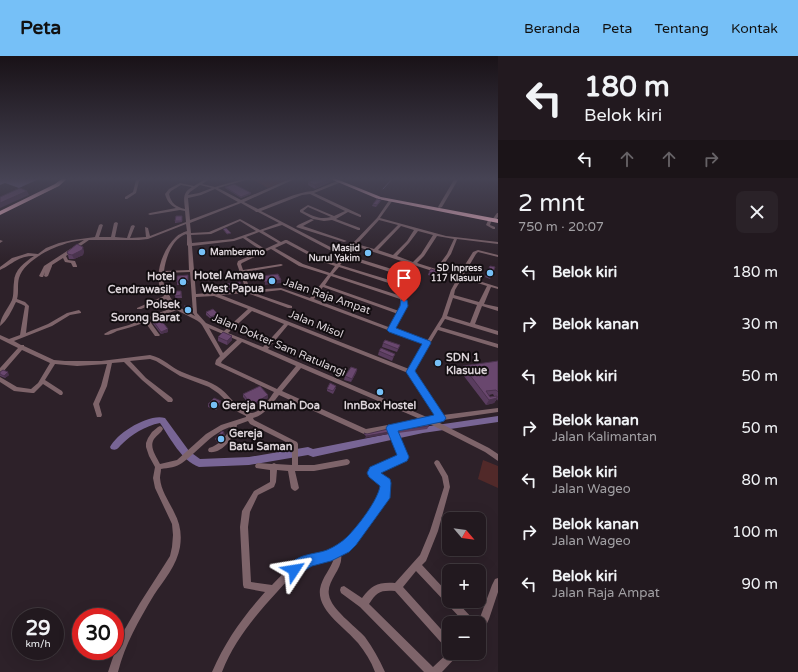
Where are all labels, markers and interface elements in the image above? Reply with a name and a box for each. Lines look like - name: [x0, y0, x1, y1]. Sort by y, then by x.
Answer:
- text: Peta: [20, 17, 61, 39]
- text: Beranda: [524, 20, 580, 37]
- text: Peta: [602, 20, 632, 37]
- text: Tentang: [654, 20, 709, 37]
- text: Kontak: [731, 20, 778, 37]
- text: 180 m: [584, 70, 670, 104]
- icon: left: [518, 72, 570, 124]
- text: Belok kiri: [584, 104, 662, 126]
- icon: left: [574, 148, 596, 170]
- icon: ahead: [616, 148, 638, 170]
- icon: ahead: [658, 148, 680, 170]
- icon: right: [700, 148, 722, 170]
- text: 2 mnt: [518, 189, 585, 218]
- button: close: [736, 191, 778, 233]
- text: 750 m · 20:07: [518, 219, 604, 235]
- place label: Masjid Nurul Yakim: [308, 243, 360, 264]
- marker: Mamberamo: [197, 247, 207, 257]
- place label: Mamberamo: [210, 247, 266, 258]
- marker: Masjid Nurul Yakim: [363, 248, 373, 258]
- pin: [387, 261, 421, 302]
- icon: left: [518, 261, 540, 283]
- place label: SD Inpress 117 Klasuur: [431, 263, 483, 284]
- text: Belok kiri: [552, 263, 617, 281]
- text: 180 m: [732, 263, 778, 281]
- icon: arrive: [393, 267, 415, 289]
- marker: SD Inpress 117 Klasuur: [485, 268, 495, 278]
- place label: Hotel Amawa West Papua: [194, 269, 264, 296]
- place label: Hotel Cendrawasih: [108, 270, 175, 296]
- street label: Jalan Raja Ampat: [282, 275, 372, 317]
- marker: Hotel Amawa West Papua: [267, 276, 277, 286]
- marker: Hotel Cendrawasih: [178, 277, 188, 287]
- place label: Polsek Sorong Barat: [111, 298, 181, 325]
- marker: Polsek Sorong Barat: [183, 305, 193, 315]
- street label: Jalan Misol: [287, 307, 345, 341]
- street label: Jalan Dokter Sam Ratulangi: [210, 311, 348, 379]
- icon: right: [518, 313, 540, 335]
- text: Belok kanan: [552, 315, 639, 333]
- text: 30 m: [741, 315, 778, 333]
- place label: SDN 1 Klasuue: [446, 351, 488, 377]
- marker: SDN 1 Klasuue: [433, 358, 443, 368]
- icon: left: [518, 365, 540, 387]
- text: Belok kiri: [552, 367, 617, 385]
- text: 50 m: [741, 367, 778, 385]
- marker: InnBox Hostel: [375, 387, 385, 397]
- place label: Gereja Rumah Doa: [222, 399, 320, 413]
- place label: InnBox Hostel: [344, 399, 416, 412]
- marker: Gereja Rumah Doa: [209, 400, 219, 410]
- text: Belok kanan: [552, 411, 639, 429]
- icon: right: [518, 417, 540, 439]
- text: 50 m: [741, 419, 778, 437]
- place label: Gereja Batu Saman: [229, 427, 293, 453]
- text: Jalan Kalimantan: [552, 429, 657, 445]
- marker: Gereja Batu Saman: [216, 434, 226, 444]
- text: Belok kiri: [552, 463, 617, 481]
- icon: left: [518, 469, 540, 491]
- text: 80 m: [741, 471, 778, 489]
- text: Jalan Wageo: [552, 481, 631, 497]
- north arrow: [442, 512, 486, 556]
- map controls: [442, 512, 486, 660]
- text: Belok kanan: [552, 515, 639, 533]
- icon: right: [518, 521, 540, 543]
- text: 100 m: [732, 523, 778, 541]
- text: Jalan Wageo: [552, 533, 631, 549]
- position arrow: [273, 549, 315, 591]
- button: +: [442, 564, 486, 608]
- text: Belok kiri: [552, 567, 617, 585]
- icon: left: [518, 573, 540, 595]
- text: 90 m: [741, 575, 778, 593]
- text: Jalan Raja Ampat: [552, 585, 660, 601]
- speed limit sign: 30: [72, 608, 124, 660]
- button: −: [442, 616, 486, 660]
- text: 29: [25, 617, 51, 641]
- text: km/h: [25, 638, 51, 650]

